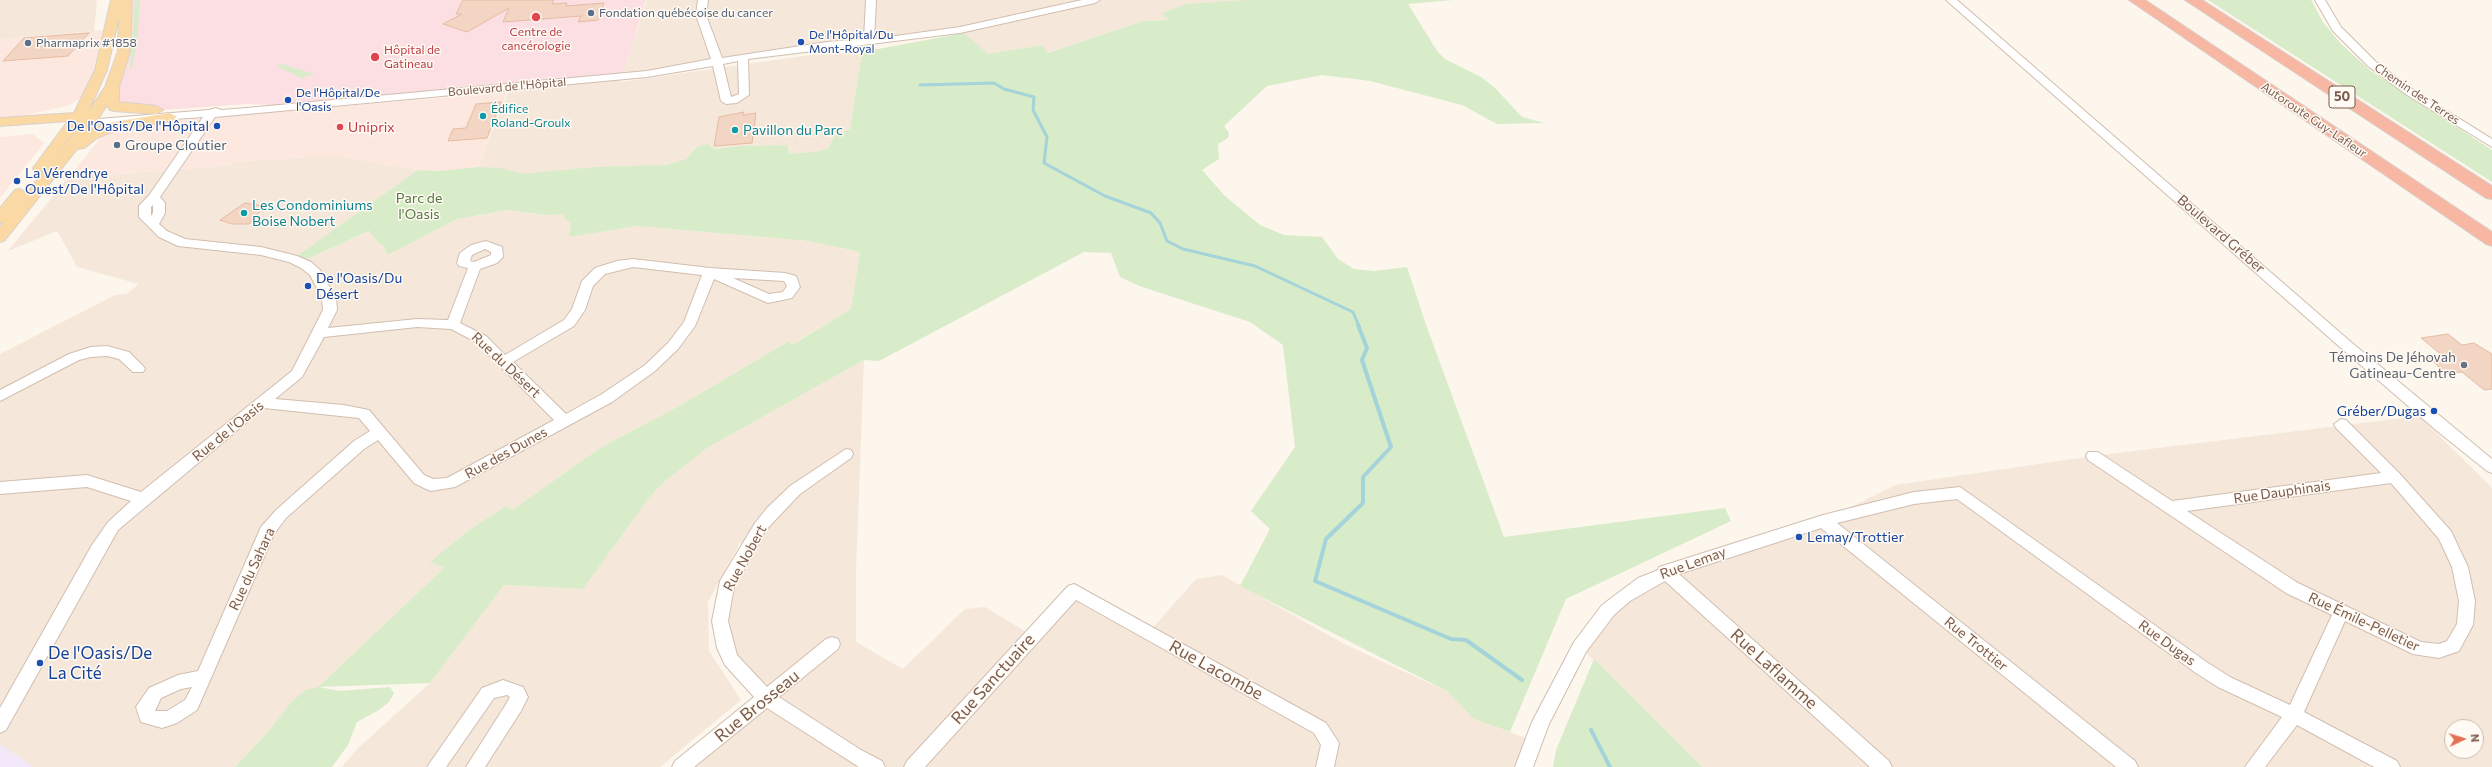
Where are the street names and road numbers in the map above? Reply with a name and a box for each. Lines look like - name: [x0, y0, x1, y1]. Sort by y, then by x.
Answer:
- street label: Chemin des Terres: [2372, 60, 2462, 128]
- street label: Boulevard de l'Hôpital: [447, 75, 567, 99]
- street label: Autoroute Guy-Lafleur: [2258, 79, 2370, 161]
- road number: 50: [2329, 86, 2355, 108]
- street label: Boulevard Gréber: [2174, 191, 2268, 277]
- street label: Rue du Désert: [468, 329, 544, 401]
- street label: Rue de l'Oasis: [189, 397, 267, 465]
- street label: Rue des Dunes: [462, 423, 550, 483]
- street label: Rue Dauphinais: [2232, 477, 2332, 507]
- street label: Rue Nobert: [720, 522, 770, 594]
- street label: Rue du Sahara: [225, 525, 279, 613]
- street label: Rue Lemay: [1658, 543, 1728, 583]
- street label: Rue Émile-Pelletier: [2306, 589, 2422, 655]
- street label: Rue Trottier: [1941, 613, 2011, 675]
- street label: Rue Dugas: [2135, 617, 2199, 669]
- street label: Rue Laflamme: [1726, 625, 1822, 713]
- street label: Rue Sanctuaire: [947, 629, 1039, 729]
- street label: Rue Lacombe: [1166, 636, 1266, 704]
- street label: Rue Brosseau: [710, 666, 804, 746]

